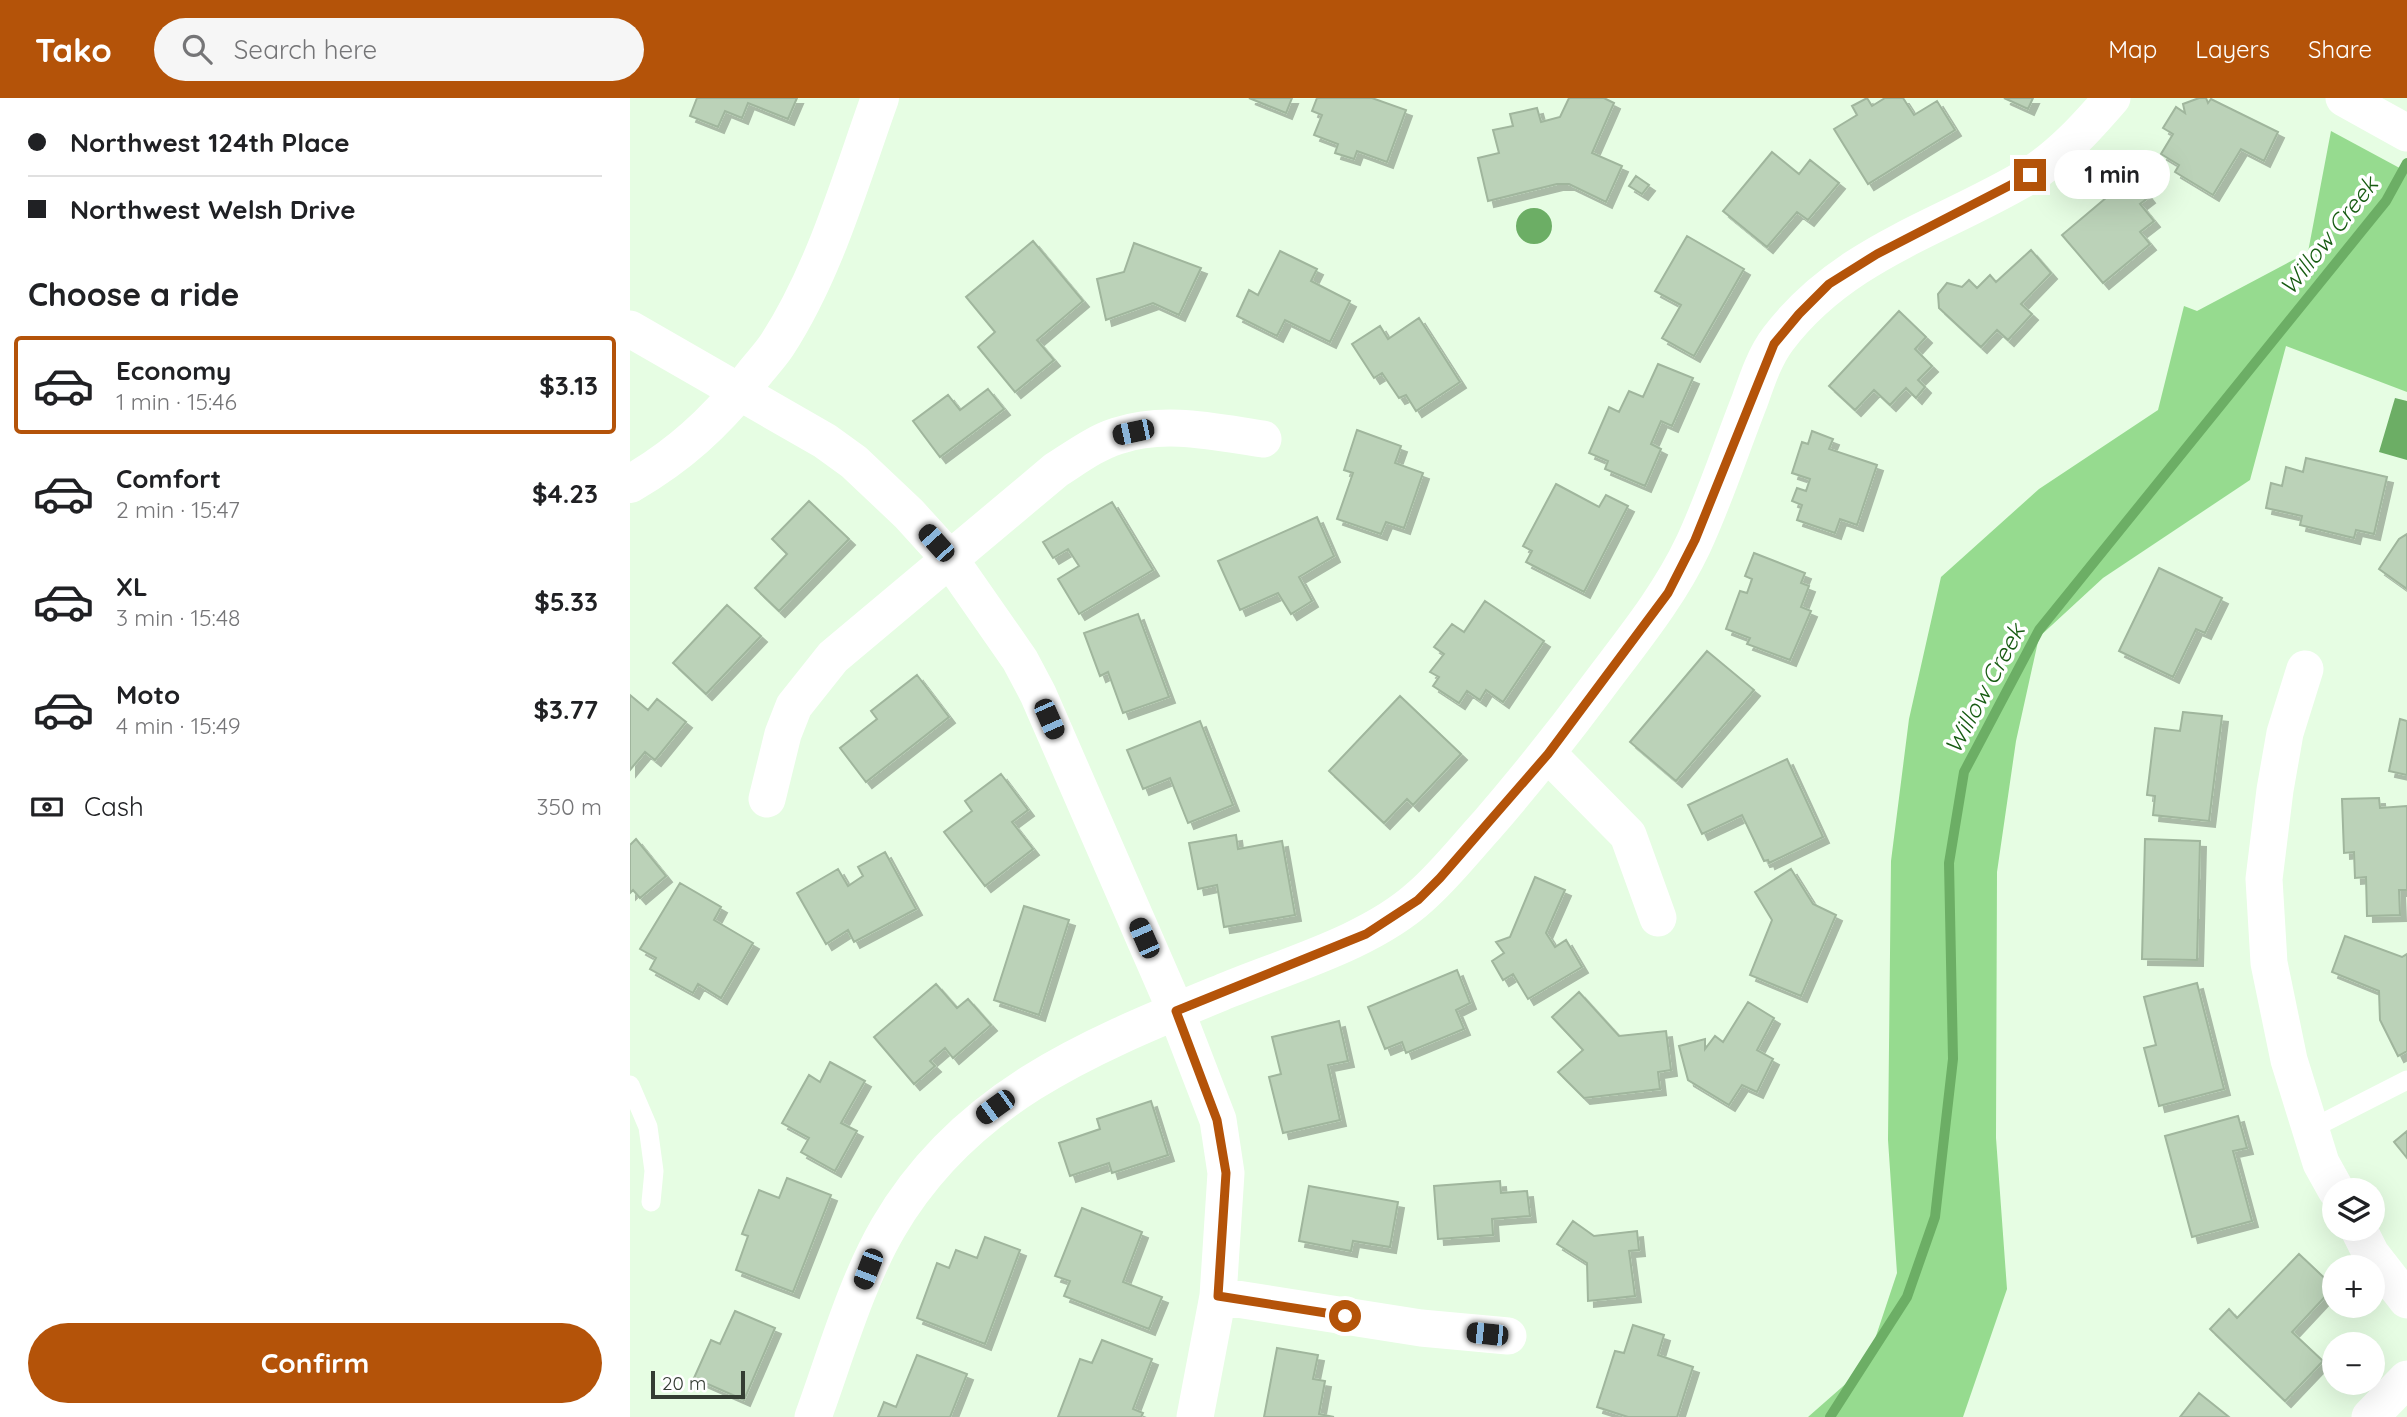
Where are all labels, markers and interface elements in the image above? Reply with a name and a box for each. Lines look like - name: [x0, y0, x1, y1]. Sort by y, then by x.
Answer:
- search box: [154, 18, 644, 81]
- text: Tako: [35, 29, 112, 70]
- icon: search: [178, 30, 216, 68]
- text: Search here: [234, 33, 377, 66]
- text: Map: [2108, 34, 2157, 64]
- text: Layers: [2195, 34, 2270, 64]
- text: Share: [2308, 34, 2372, 64]
- text: Northwest 124th Place: [70, 126, 349, 159]
- callout: 1 min: [2054, 150, 2170, 200]
- route end: [2014, 159, 2046, 191]
- text: 1 min: [2084, 160, 2140, 189]
- water label: Willow Creek: [2273, 168, 2385, 301]
- text: Northwest Welsh Drive: [70, 193, 356, 226]
- text: Choose a ride: [28, 274, 240, 314]
- icon: car: [32, 354, 95, 417]
- text: Economy: [116, 354, 231, 387]
- text: $3.13: [539, 369, 598, 402]
- text: 1 min · 15:46: [116, 387, 237, 416]
- car: [1111, 417, 1156, 447]
- icon: car: [32, 462, 95, 525]
- text: Comfort: [116, 462, 221, 495]
- text: $4.23: [532, 477, 598, 510]
- text: 2 min · 15:47: [116, 495, 240, 524]
- car: [915, 520, 958, 566]
- icon: car: [32, 570, 95, 633]
- text: XL: [116, 570, 148, 603]
- text: $5.33: [534, 585, 598, 618]
- text: 3 min · 15:48: [116, 603, 240, 632]
- water label: Willow Creek: [1937, 617, 2032, 759]
- icon: car: [32, 678, 95, 741]
- text: Moto: [116, 678, 180, 711]
- text: $3.77: [533, 693, 598, 726]
- car: [1031, 696, 1068, 742]
- text: 4 min · 15:49: [116, 711, 240, 740]
- icon: cash: [28, 788, 66, 826]
- text: Cash: [84, 790, 144, 823]
- text: 350 m: [536, 792, 602, 821]
- car: [1126, 915, 1163, 961]
- car: [972, 1086, 1019, 1128]
- map controls: [2322, 1178, 2385, 1395]
- button: layers: [2322, 1178, 2385, 1241]
- car: [851, 1246, 886, 1292]
- button: +: [2322, 1255, 2385, 1318]
- route start: [1329, 1300, 1361, 1332]
- car: [1466, 1321, 1509, 1347]
- button: Confirm: [28, 1323, 602, 1403]
- button: −: [2322, 1332, 2385, 1395]
- scale bar: [651, 1368, 746, 1400]
- text: 20 m: [662, 1371, 706, 1395]

